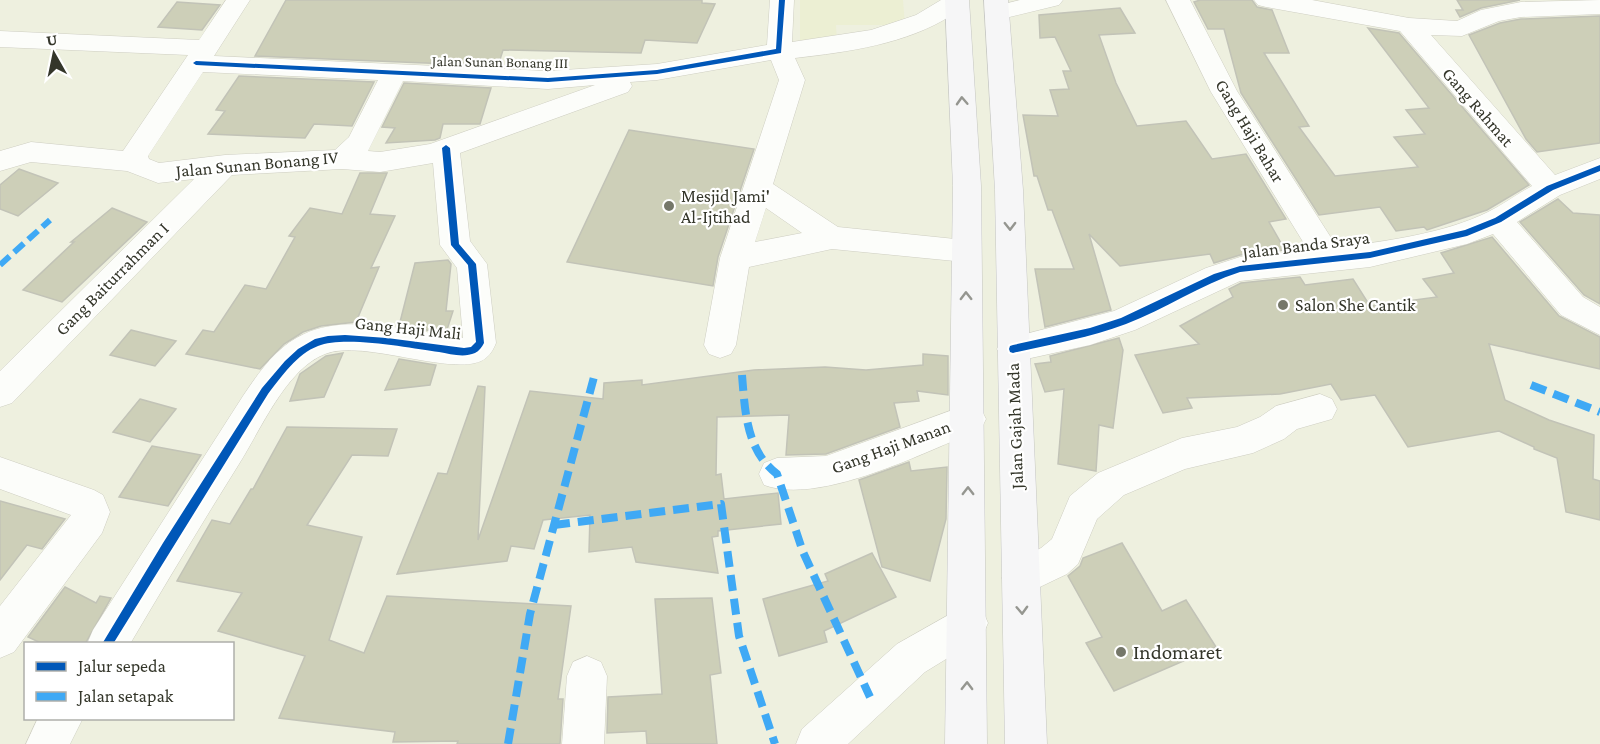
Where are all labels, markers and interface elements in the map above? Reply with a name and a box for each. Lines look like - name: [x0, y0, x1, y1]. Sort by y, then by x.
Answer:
- north arrow: [24, 24, 84, 84]
- text: U: [45, 30, 59, 49]
- street label: Jalan Sunan Bonang III: [430, 53, 568, 72]
- street label: Gang Rahmat: [1438, 63, 1518, 151]
- street label: Gang Haji Bahar: [1211, 76, 1289, 187]
- one-way arrow: [955, 96, 968, 105]
- street label: Jalan Sunan Bonang IV: [173, 147, 340, 181]
- place label: Mesjid Jami' Al-Ijtihad: [681, 186, 770, 228]
- marker: Mesjid Jami' Al-Ijtihad: [662, 199, 676, 213]
- street label: Gang Baiturrahman I: [51, 218, 173, 340]
- one-way arrow: [1003, 222, 1016, 231]
- street label: Jalan Banda Sraya: [1239, 227, 1371, 263]
- one-way arrow: [960, 291, 972, 300]
- place label: Salon She Cantik: [1295, 295, 1416, 315]
- marker: Salon She Cantik: [1276, 298, 1290, 312]
- street label: Gang Haji Mali: [354, 312, 462, 345]
- street label: Jalan Gajah Mada: [1003, 362, 1028, 491]
- street label: Gang Haji Manan: [829, 416, 954, 479]
- one-way arrow: [962, 486, 974, 495]
- one-way arrow: [1015, 606, 1028, 615]
- place label: Indomaret: [1133, 640, 1223, 664]
- legend: [24, 642, 234, 720]
- marker: Indomaret: [1114, 645, 1128, 659]
- text: Jalur sepeda: [76, 656, 166, 676]
- one-way arrow: [961, 681, 974, 690]
- text: Jalan setapak: [76, 686, 174, 706]

